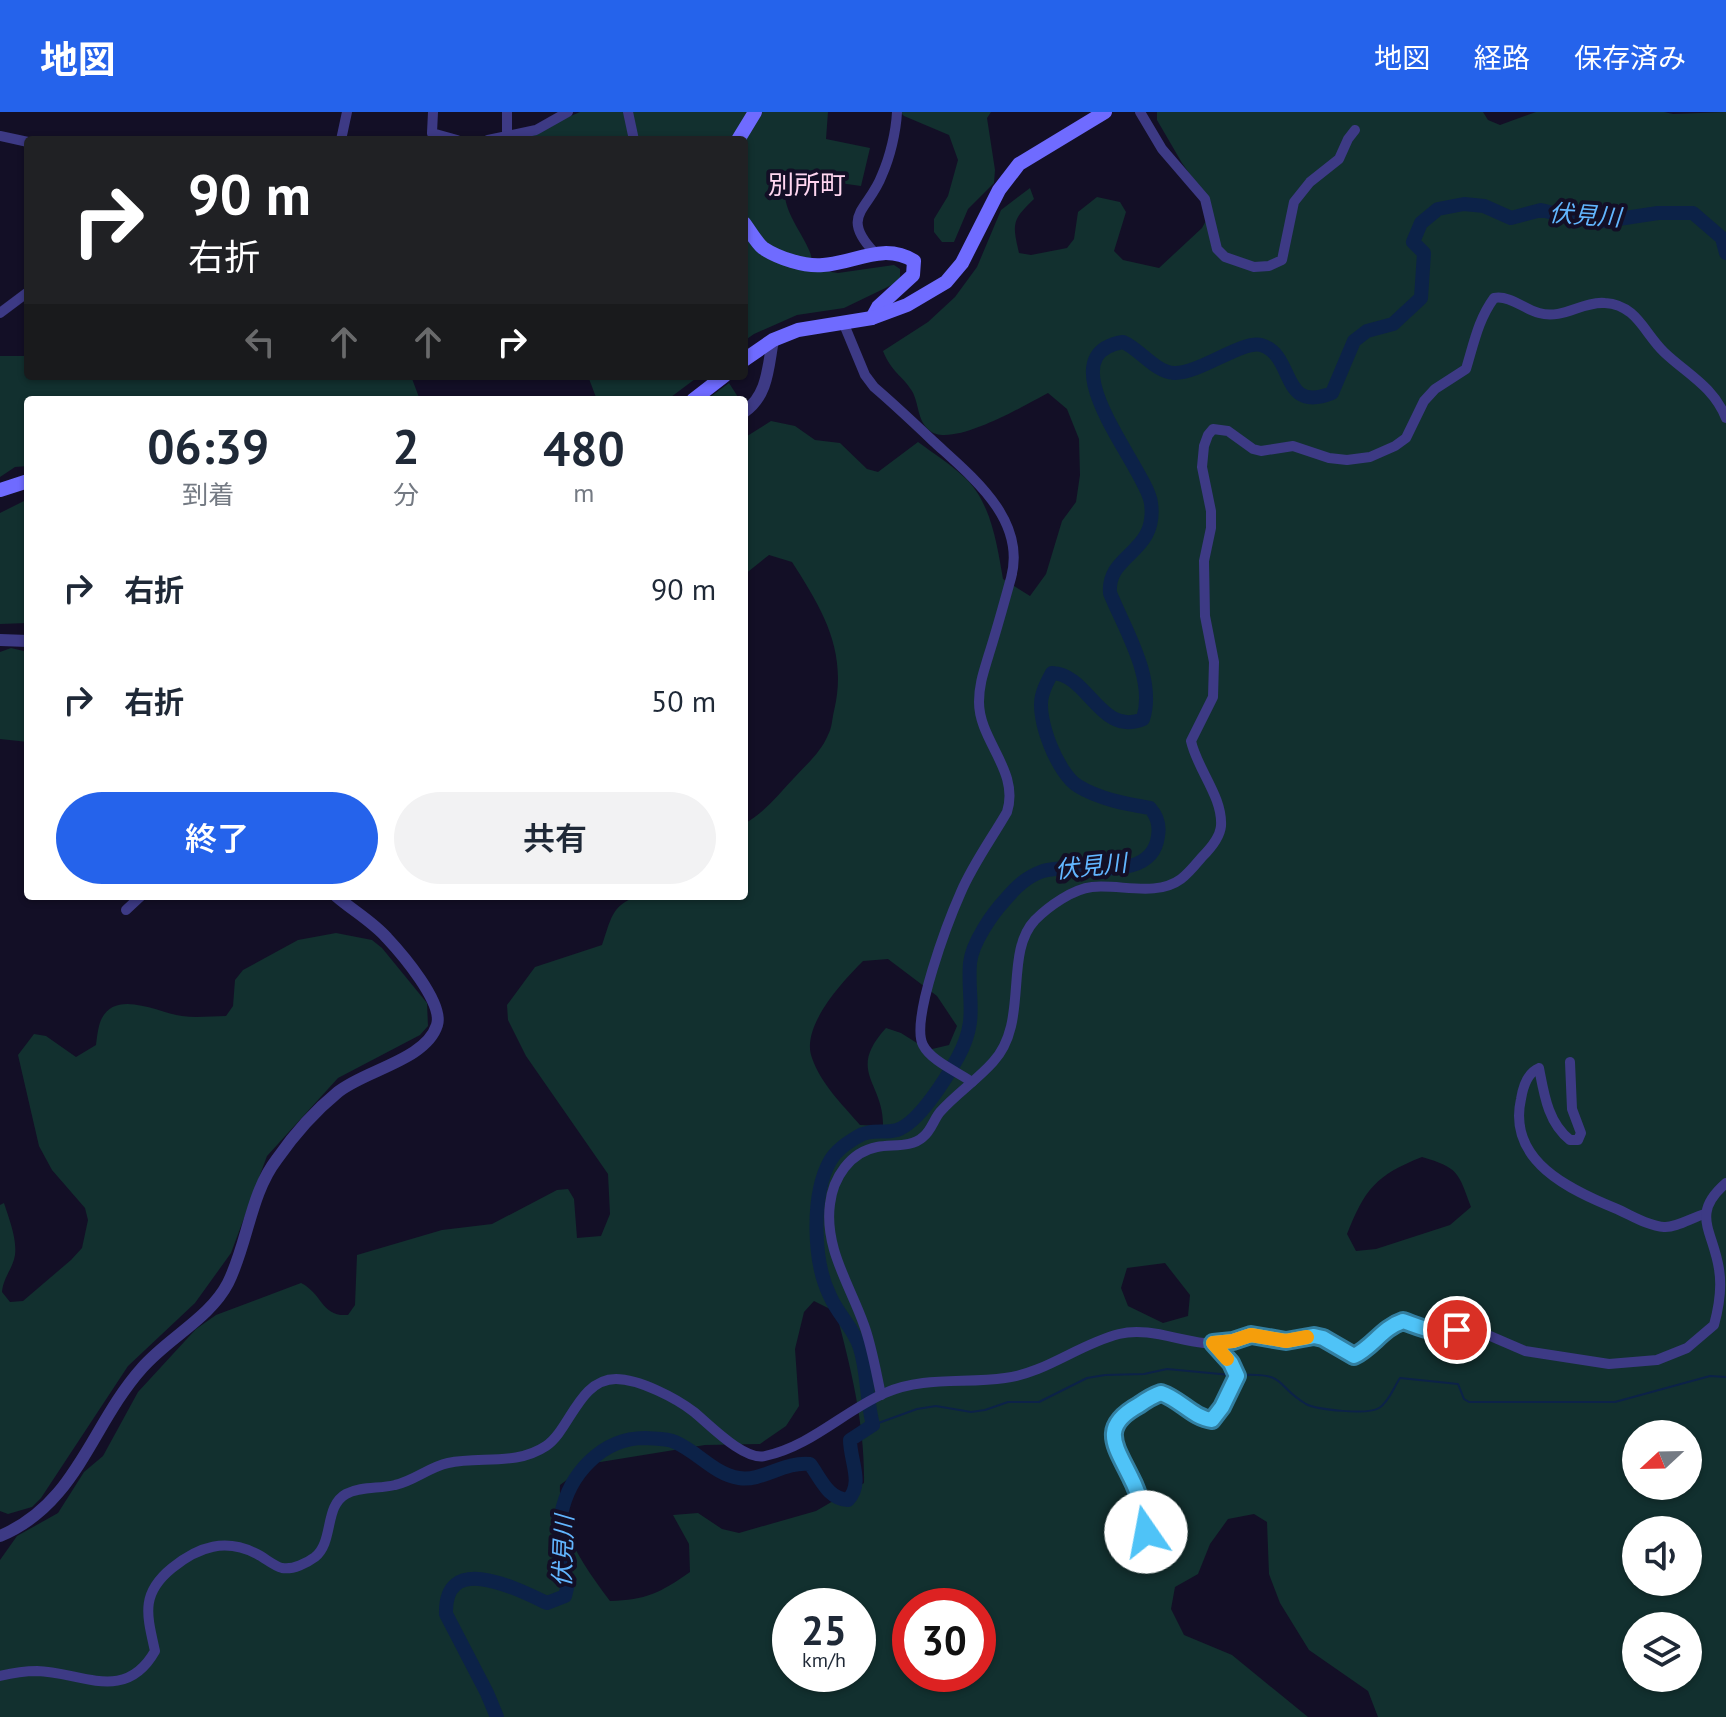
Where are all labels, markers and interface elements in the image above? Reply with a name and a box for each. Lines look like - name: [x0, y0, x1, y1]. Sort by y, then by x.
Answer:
- text: 地図: [40, 34, 116, 83]
- text: 地図: [1374, 39, 1430, 76]
- text: 経路: [1474, 39, 1530, 76]
- text: 保存済み: [1574, 39, 1686, 76]
- text: 90 m: [188, 158, 311, 230]
- icon: right: [56, 168, 160, 272]
- district label: 別所町: [768, 168, 846, 201]
- water label: 伏見川: [1548, 197, 1625, 233]
- text: 右折: [188, 233, 260, 280]
- icon: left: [238, 320, 282, 364]
- icon: ahead: [322, 320, 366, 364]
- icon: ahead: [406, 320, 450, 364]
- icon: right: [490, 320, 534, 364]
- text: 06:39: [147, 415, 269, 477]
- text: 2: [392, 415, 420, 477]
- text: 480: [543, 417, 625, 479]
- text: m: [573, 476, 594, 509]
- text: 到着: [182, 478, 234, 511]
- text: 分: [393, 478, 419, 511]
- icon: right: [56, 566, 100, 610]
- text: 90 m: [651, 569, 716, 608]
- text: 右折: [124, 570, 184, 609]
- icon: right: [56, 678, 100, 722]
- text: 50 m: [651, 681, 716, 720]
- text: 右折: [124, 682, 184, 721]
- button: 終了: [56, 792, 378, 884]
- button: 共有: [394, 792, 716, 884]
- water label: 伏見川: [1054, 847, 1131, 885]
- pin: [1423, 1296, 1491, 1364]
- icon: arrive: [1435, 1308, 1479, 1352]
- north arrow: [1622, 1420, 1702, 1500]
- map controls: [1622, 1420, 1702, 1692]
- position arrow: [1104, 1490, 1188, 1574]
- water label: 伏見川: [546, 1511, 580, 1588]
- button: sound: [1622, 1516, 1702, 1596]
- speed limit sign: 30: [892, 1588, 996, 1692]
- text: 25: [801, 1604, 847, 1656]
- button: layers: [1622, 1612, 1702, 1692]
- text: km/h: [802, 1647, 846, 1673]

